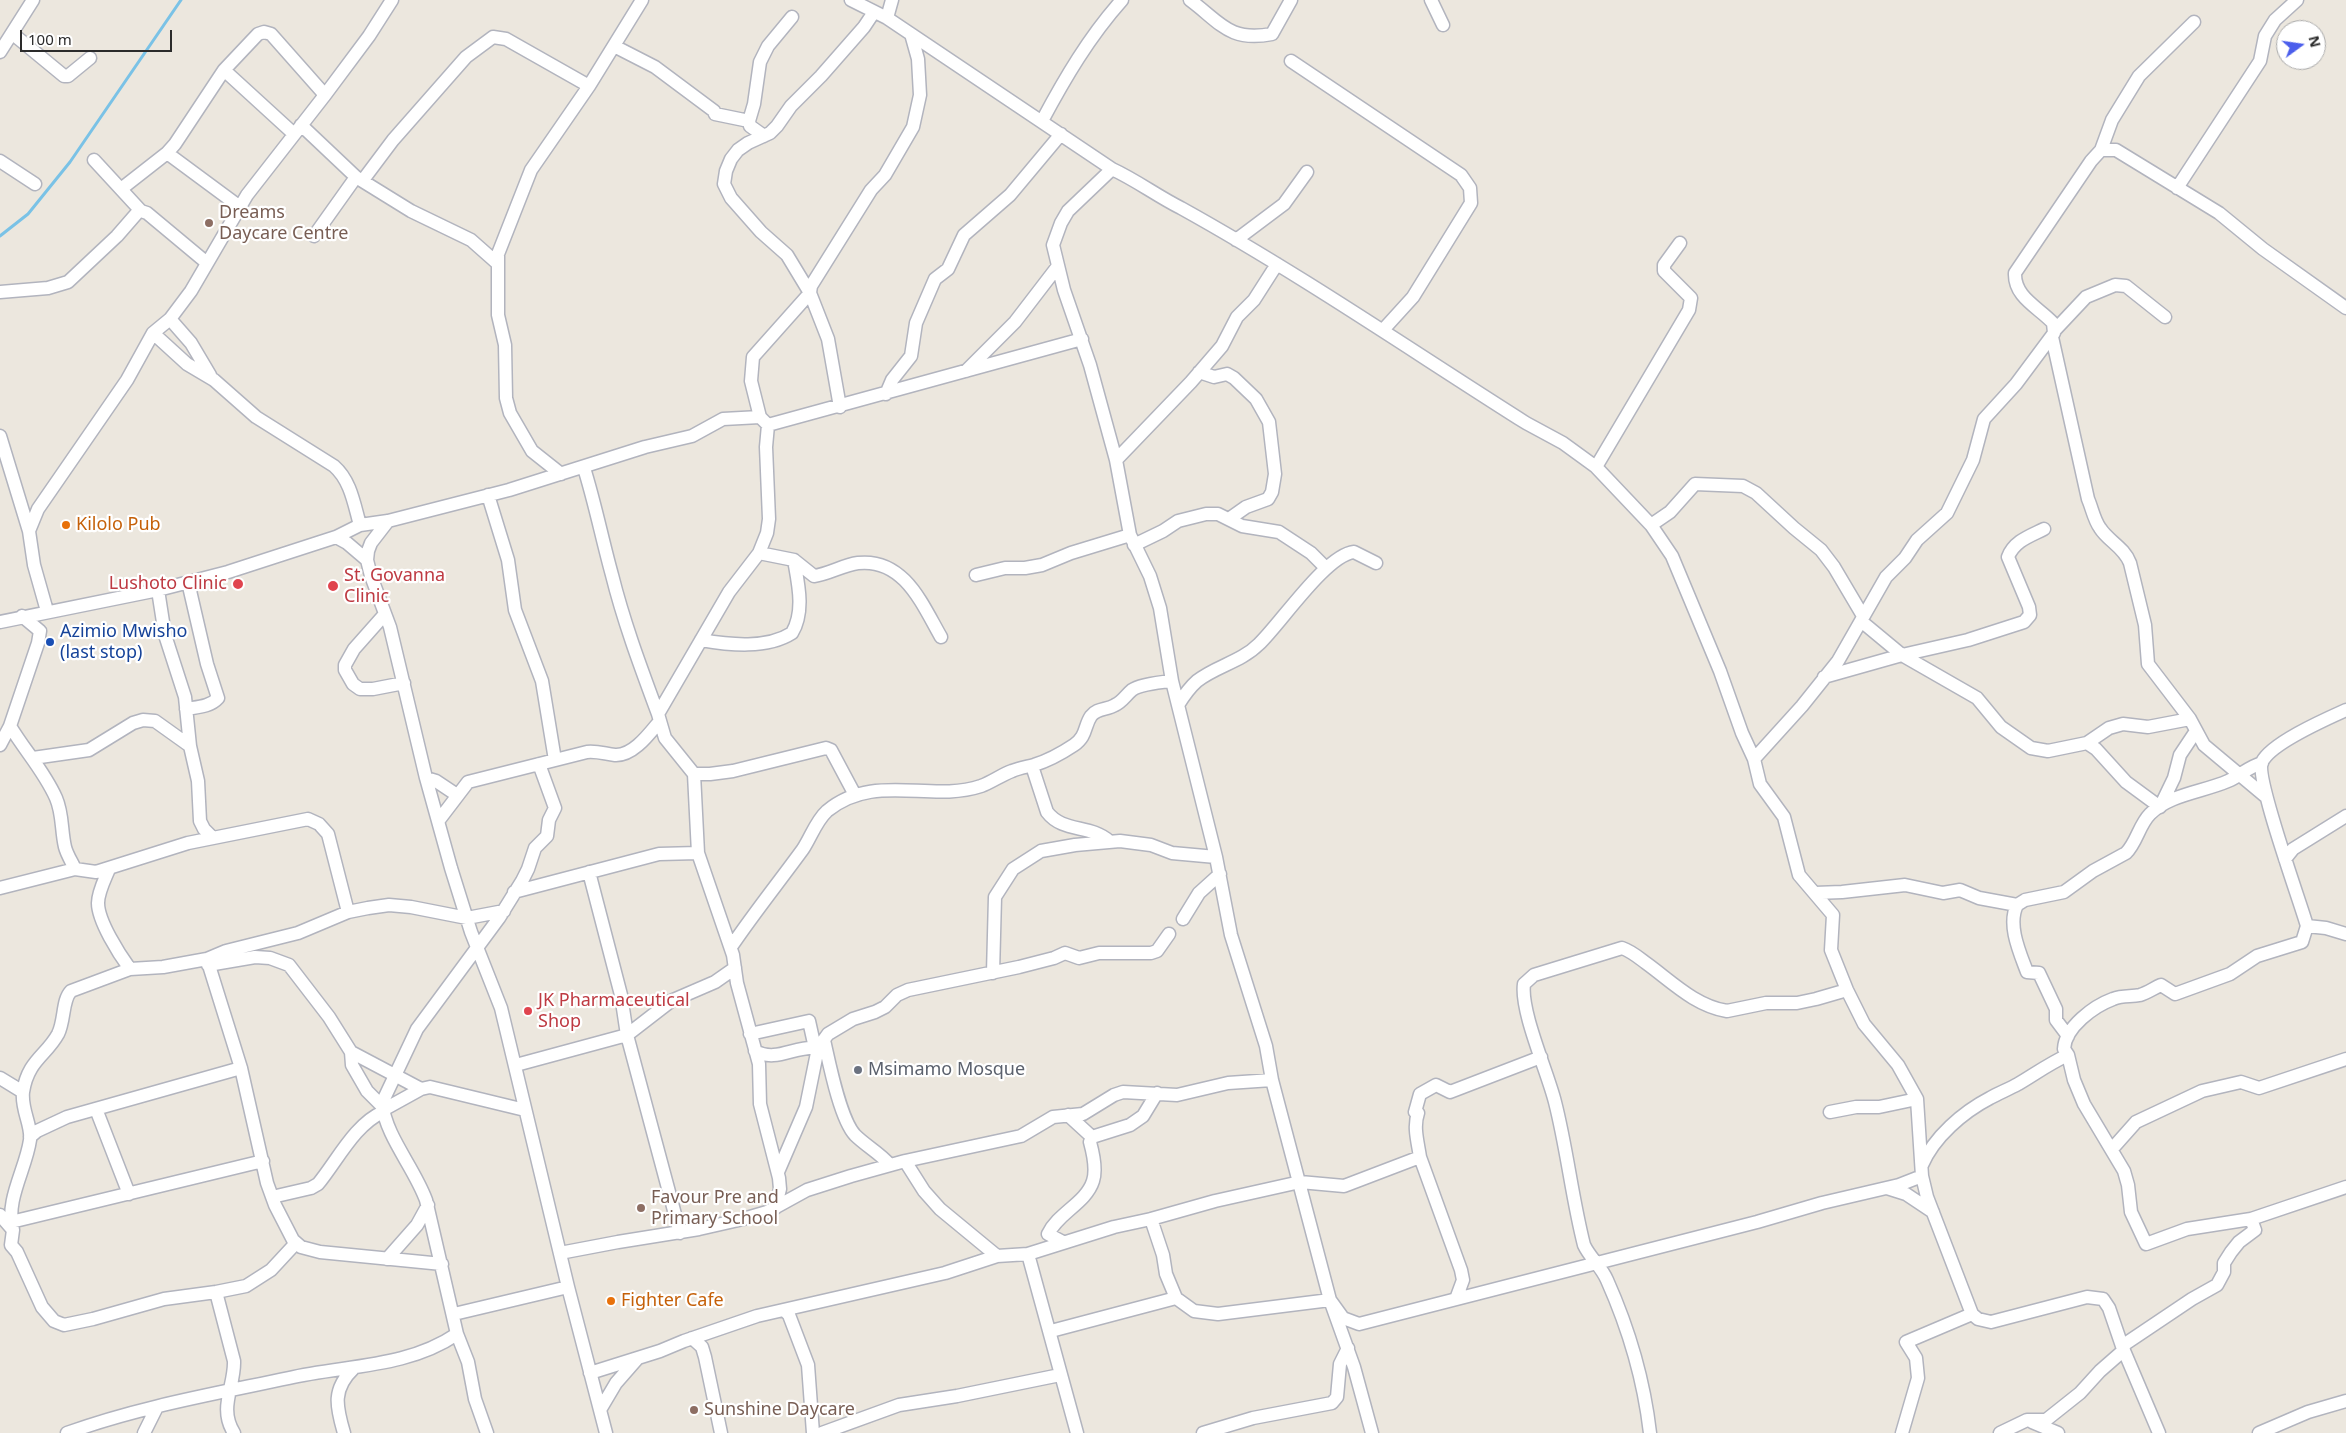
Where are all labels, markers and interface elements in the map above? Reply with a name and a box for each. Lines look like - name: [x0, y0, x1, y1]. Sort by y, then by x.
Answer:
- scale bar: [22, 20, 175, 52]
- north arrow: [2276, 20, 2326, 70]
- text: 100 m: [28, 29, 72, 49]
- text: N: [2304, 34, 2326, 49]
- place label: Dreams Daycare Centre: [219, 202, 348, 244]
- marker: Dreams Daycare Centre: [203, 217, 215, 229]
- place label: Kilolo Pub: [76, 514, 161, 536]
- marker: Kilolo Pub: [60, 519, 72, 531]
- place label: St. Govanna Clinic: [344, 565, 445, 608]
- place label: Lushoto Clinic: [109, 573, 227, 595]
- marker: Lushoto Clinic: [231, 577, 245, 591]
- marker: St. Govanna Clinic: [326, 579, 340, 593]
- place label: Azimio Mwisho (last stop): [60, 621, 187, 664]
- marker: Azimio Mwisho (last stop): [44, 636, 56, 648]
- place label: JK Pharmaceutical Shop: [538, 990, 690, 1032]
- marker: JK Pharmaceutical Shop: [522, 1005, 534, 1017]
- place label: Msimamo Mosque: [868, 1059, 1025, 1081]
- marker: Msimamo Mosque: [852, 1064, 864, 1076]
- place label: Favour Pre and Primary School: [651, 1187, 779, 1230]
- marker: Favour Pre and Primary School: [635, 1202, 647, 1214]
- place label: Fighter Cafe: [621, 1290, 724, 1312]
- marker: Fighter Cafe: [605, 1295, 617, 1307]
- place label: Sunshine Daycare: [704, 1399, 855, 1421]
- marker: Sunshine Daycare: [688, 1404, 700, 1416]

